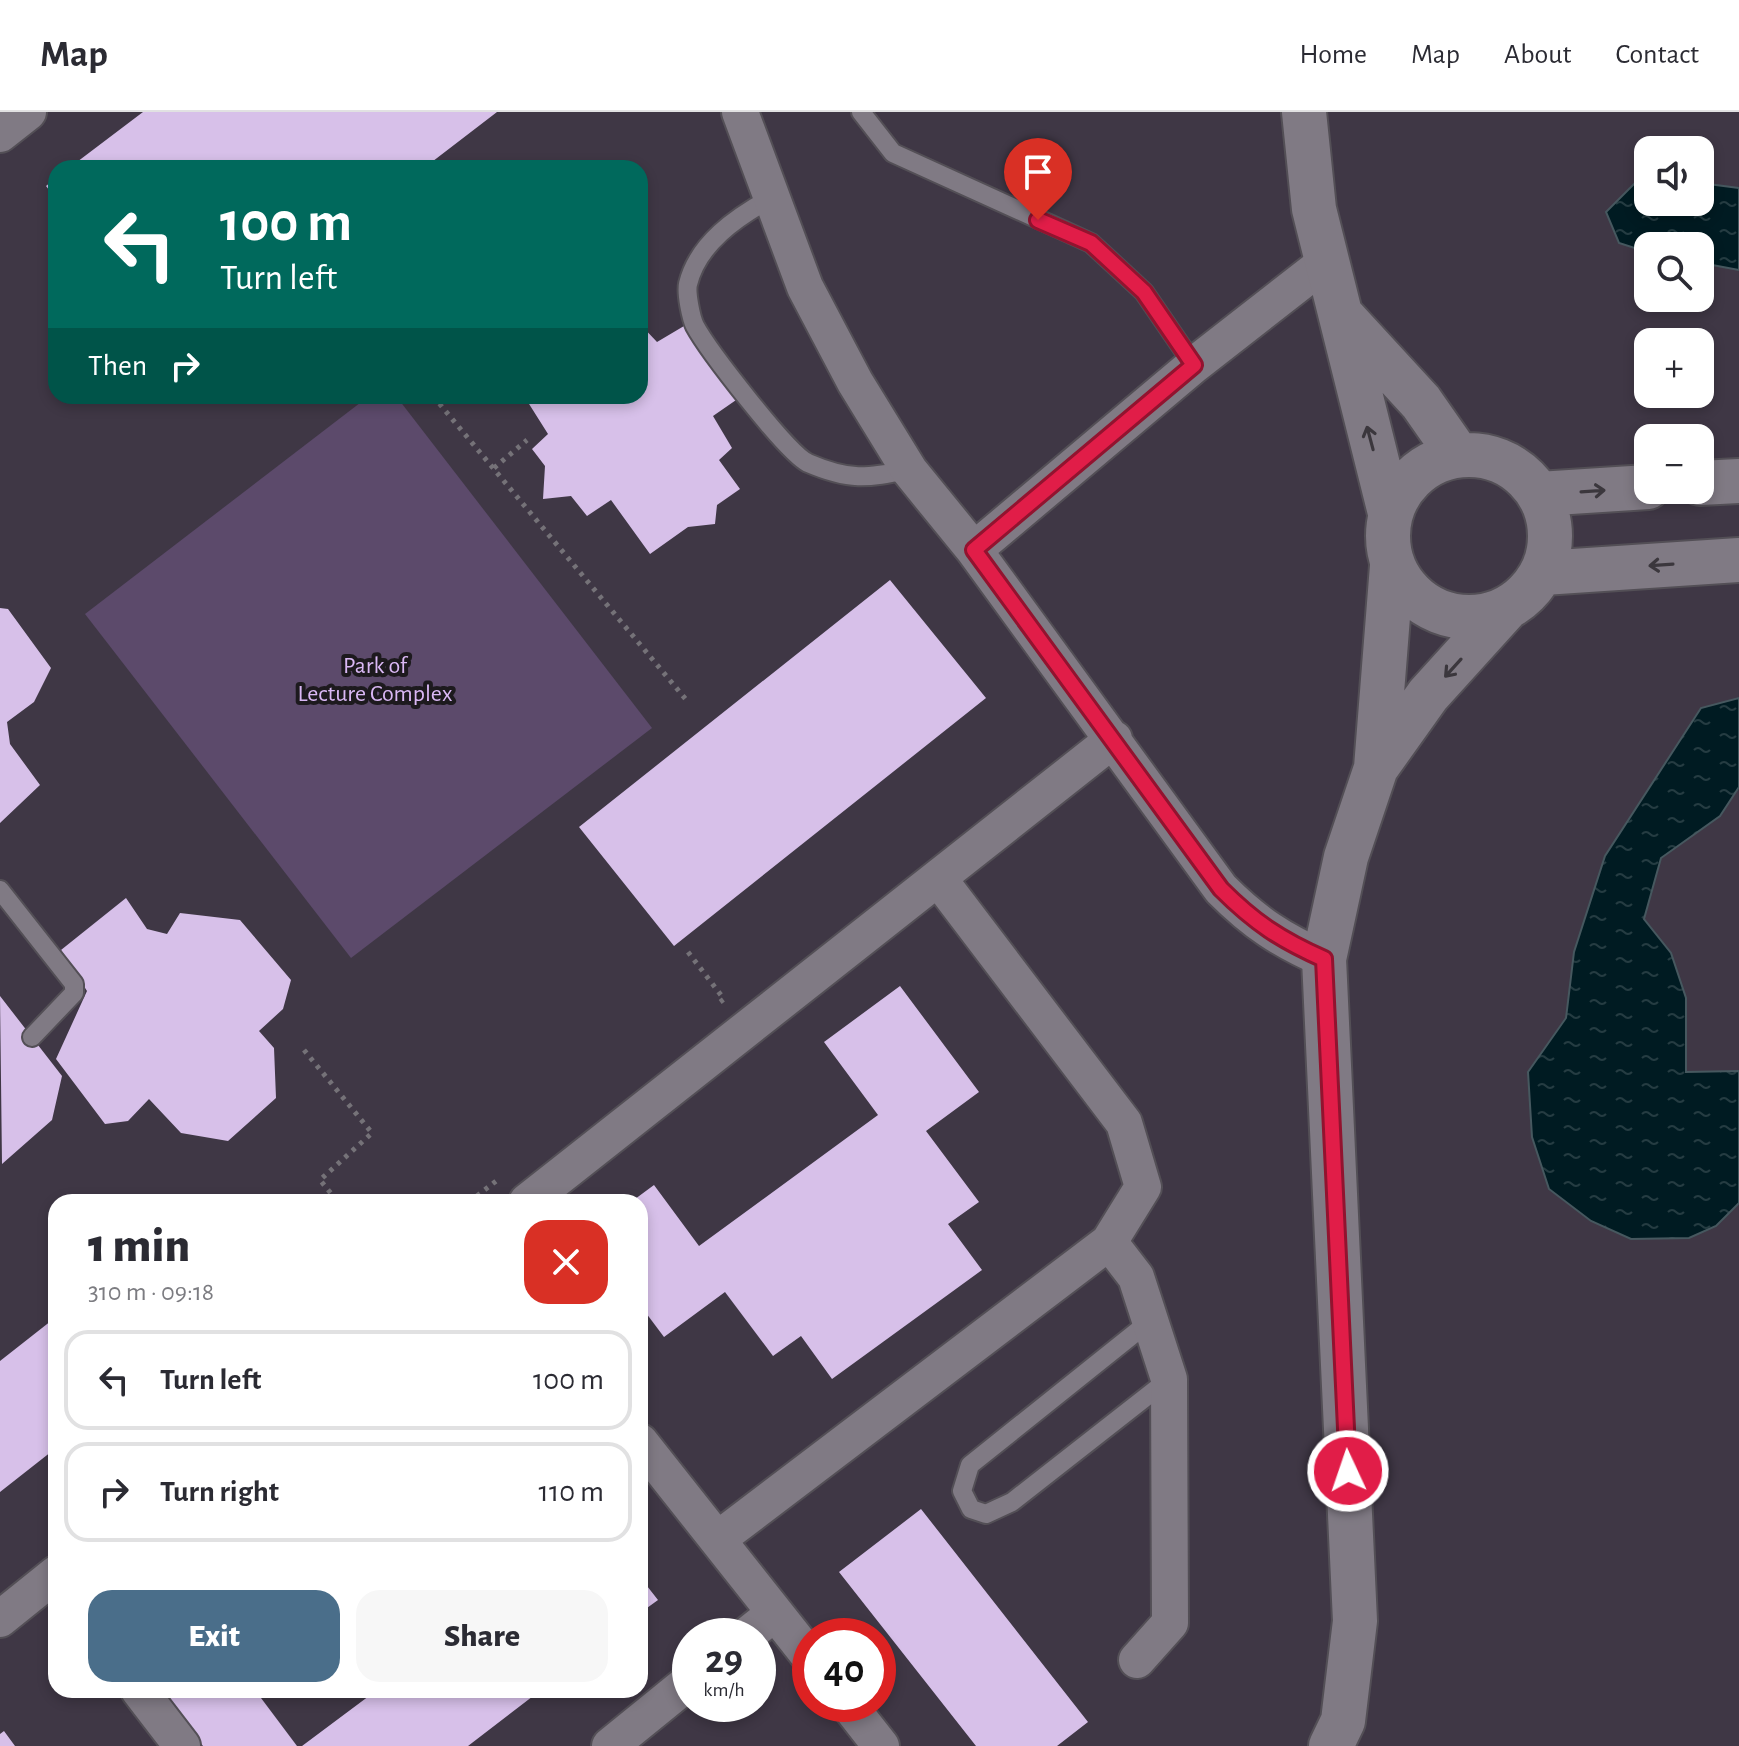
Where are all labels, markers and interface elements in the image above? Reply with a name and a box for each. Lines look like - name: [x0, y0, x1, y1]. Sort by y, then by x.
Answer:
- text: Map: [40, 36, 108, 74]
- text: Home: [1300, 41, 1367, 69]
- text: Map: [1411, 41, 1460, 69]
- text: About: [1504, 41, 1572, 69]
- text: Contact: [1616, 41, 1699, 69]
- map controls: [1634, 136, 1714, 504]
- button: sound: [1634, 136, 1714, 216]
- pin: [1004, 138, 1072, 220]
- icon: arrive: [1016, 150, 1060, 194]
- icon: left: [88, 192, 192, 296]
- text: 100 m: [220, 195, 352, 251]
- button: search: [1634, 232, 1714, 312]
- text: Turn left: [220, 260, 337, 296]
- button: +: [1634, 328, 1714, 408]
- icon: right: [163, 344, 207, 388]
- text: Then: [88, 351, 147, 381]
- button: −: [1634, 424, 1714, 504]
- one-way arrow: [1361, 425, 1376, 451]
- one-way arrow: [1579, 483, 1606, 498]
- one-way arrow: [1648, 558, 1675, 573]
- park label: Park of Lecture Complex: [298, 654, 453, 706]
- one-way arrow: [1444, 657, 1463, 678]
- button: close: [524, 1220, 608, 1304]
- text: 1 min: [88, 1223, 190, 1271]
- text: 310 m · 09:18: [88, 1279, 214, 1305]
- icon: left: [92, 1358, 136, 1402]
- text: Turn left: [160, 1365, 261, 1395]
- text: 100 m: [533, 1365, 604, 1395]
- position arrow: [1306, 1429, 1390, 1513]
- icon: right: [92, 1470, 136, 1514]
- text: Turn right: [160, 1477, 279, 1507]
- text: 110 m: [539, 1477, 604, 1507]
- button: Exit: [88, 1590, 340, 1682]
- button: Share: [356, 1590, 608, 1682]
- speed limit sign: 40: [792, 1618, 896, 1722]
- text: 29: [705, 1640, 743, 1680]
- text: km/h: [703, 1680, 745, 1700]

